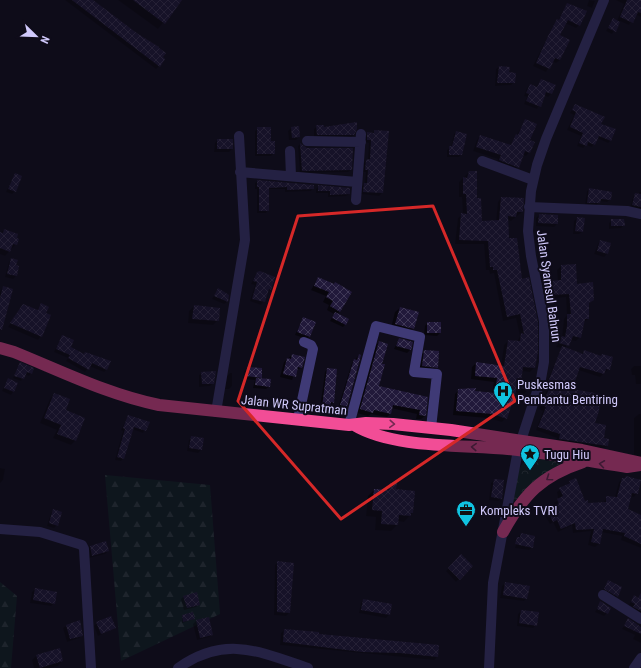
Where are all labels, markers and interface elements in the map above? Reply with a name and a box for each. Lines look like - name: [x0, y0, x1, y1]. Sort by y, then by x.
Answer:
- north arrow: [16, 16, 56, 56]
- text: N: [37, 34, 52, 46]
- street label: Jalan Syamsul Bahrun: [534, 229, 564, 343]
- place label: Puskesmas Pembantu Bentiring: [517, 377, 618, 407]
- hospital icon: Puskesmas Pembantu Bentiring: [492, 380, 514, 408]
- street label: Jalan WR Supratman: [240, 392, 348, 418]
- one-way arrow: [389, 420, 395, 429]
- one-way arrow: [471, 443, 477, 452]
- place icon: Tugu Hiu: [519, 443, 541, 471]
- place label: Tugu Hiu: [544, 447, 589, 462]
- one-way arrow: [599, 460, 605, 469]
- one-way arrow: [546, 473, 553, 481]
- office icon: Kompleks TVRI: [455, 499, 477, 527]
- place label: Kompleks TVRI: [480, 503, 558, 518]

